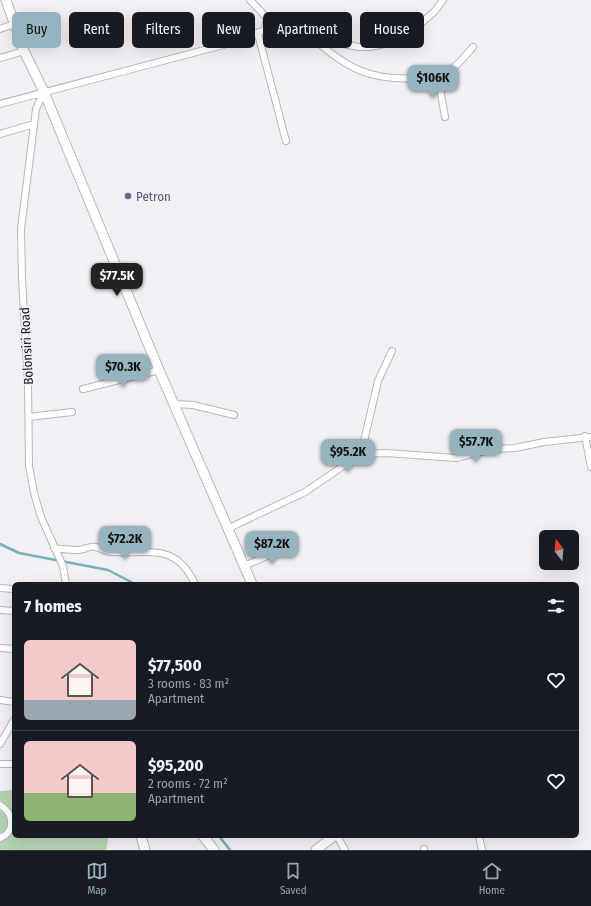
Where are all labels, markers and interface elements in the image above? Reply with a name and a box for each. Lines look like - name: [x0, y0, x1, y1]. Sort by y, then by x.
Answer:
- chip: Buy: [12, 12, 61, 48]
- chip: Rent: [69, 12, 124, 48]
- chip: Filters: [132, 12, 194, 48]
- chip: New: [202, 12, 255, 48]
- chip: Apartment: [263, 12, 352, 48]
- chip: House: [360, 12, 424, 48]
- pin: $106K: [405, 65, 461, 99]
- text: $106K: [417, 70, 449, 85]
- place label: Petron: [136, 189, 171, 204]
- marker: Petron: [123, 191, 133, 201]
- pin: $77.5K: [84, 263, 150, 297]
- text: $77.5K: [100, 268, 134, 283]
- street label: Bolonsiri Road: [17, 307, 36, 385]
- pin: $70.3K: [90, 354, 156, 388]
- text: $70.3K: [105, 359, 141, 374]
- pin: $57.7K: [443, 429, 509, 463]
- text: $57.7K: [459, 434, 493, 449]
- pin: $95.2K: [315, 439, 381, 473]
- text: $95.2K: [330, 444, 366, 459]
- pin: $72.2K: [92, 526, 158, 560]
- north arrow: [539, 530, 579, 570]
- map controls: [539, 530, 579, 570]
- text: $72.2K: [108, 531, 142, 546]
- pin: $87.2K: [239, 531, 305, 565]
- text: $87.2K: [254, 536, 290, 551]
- icon: filters: [545, 595, 567, 617]
- text: 7 homes: [24, 596, 82, 617]
- text: $77,500: [148, 655, 202, 676]
- icon: home: [56, 656, 104, 704]
- icon: heart: [545, 669, 567, 691]
- text: 3 rooms · 83 m²: [148, 676, 229, 691]
- text: Apartment: [148, 691, 204, 706]
- text: $95,200: [148, 755, 204, 776]
- icon: home: [56, 757, 104, 805]
- icon: heart: [545, 770, 567, 792]
- text: 2 rooms · 72 m²: [148, 776, 228, 791]
- text: Apartment: [148, 791, 204, 806]
- tab: Map: [86, 860, 108, 897]
- tab: Saved: [280, 860, 307, 897]
- tab: Home: [479, 860, 505, 897]

